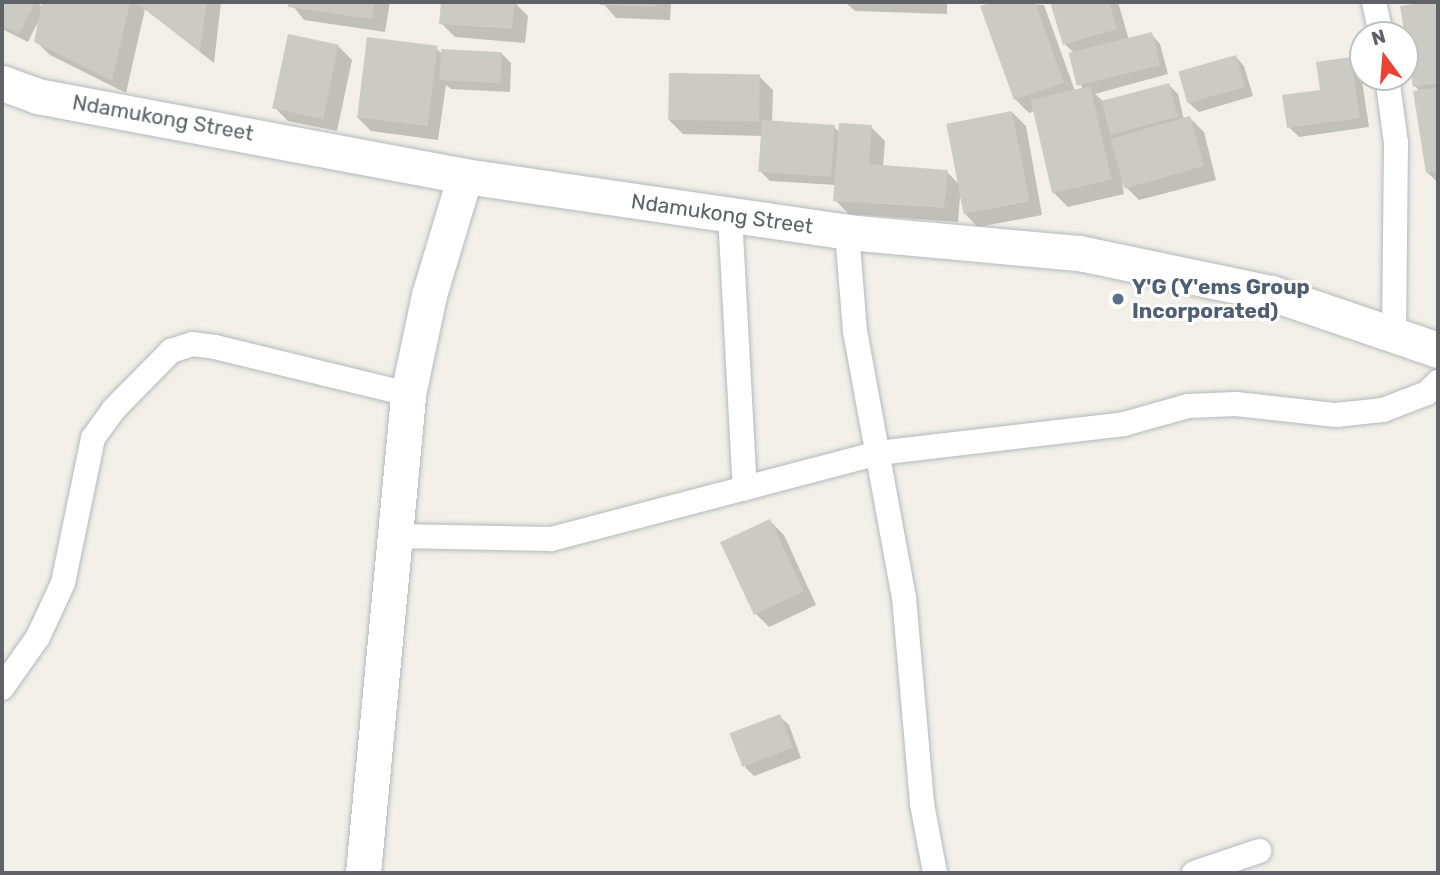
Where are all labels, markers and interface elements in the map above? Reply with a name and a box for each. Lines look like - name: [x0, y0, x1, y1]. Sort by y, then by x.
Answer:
- north arrow: [1349, 21, 1419, 91]
- text: N: [1369, 24, 1388, 50]
- street label: Ndamukong Street: [70, 90, 256, 146]
- street label: Ndamukong Street: [629, 189, 815, 239]
- place label: Y'G (Y'ems Group Incorporated): [1132, 274, 1310, 324]
- marker: Y'G (Y'ems Group Incorporated): [1110, 291, 1126, 307]

